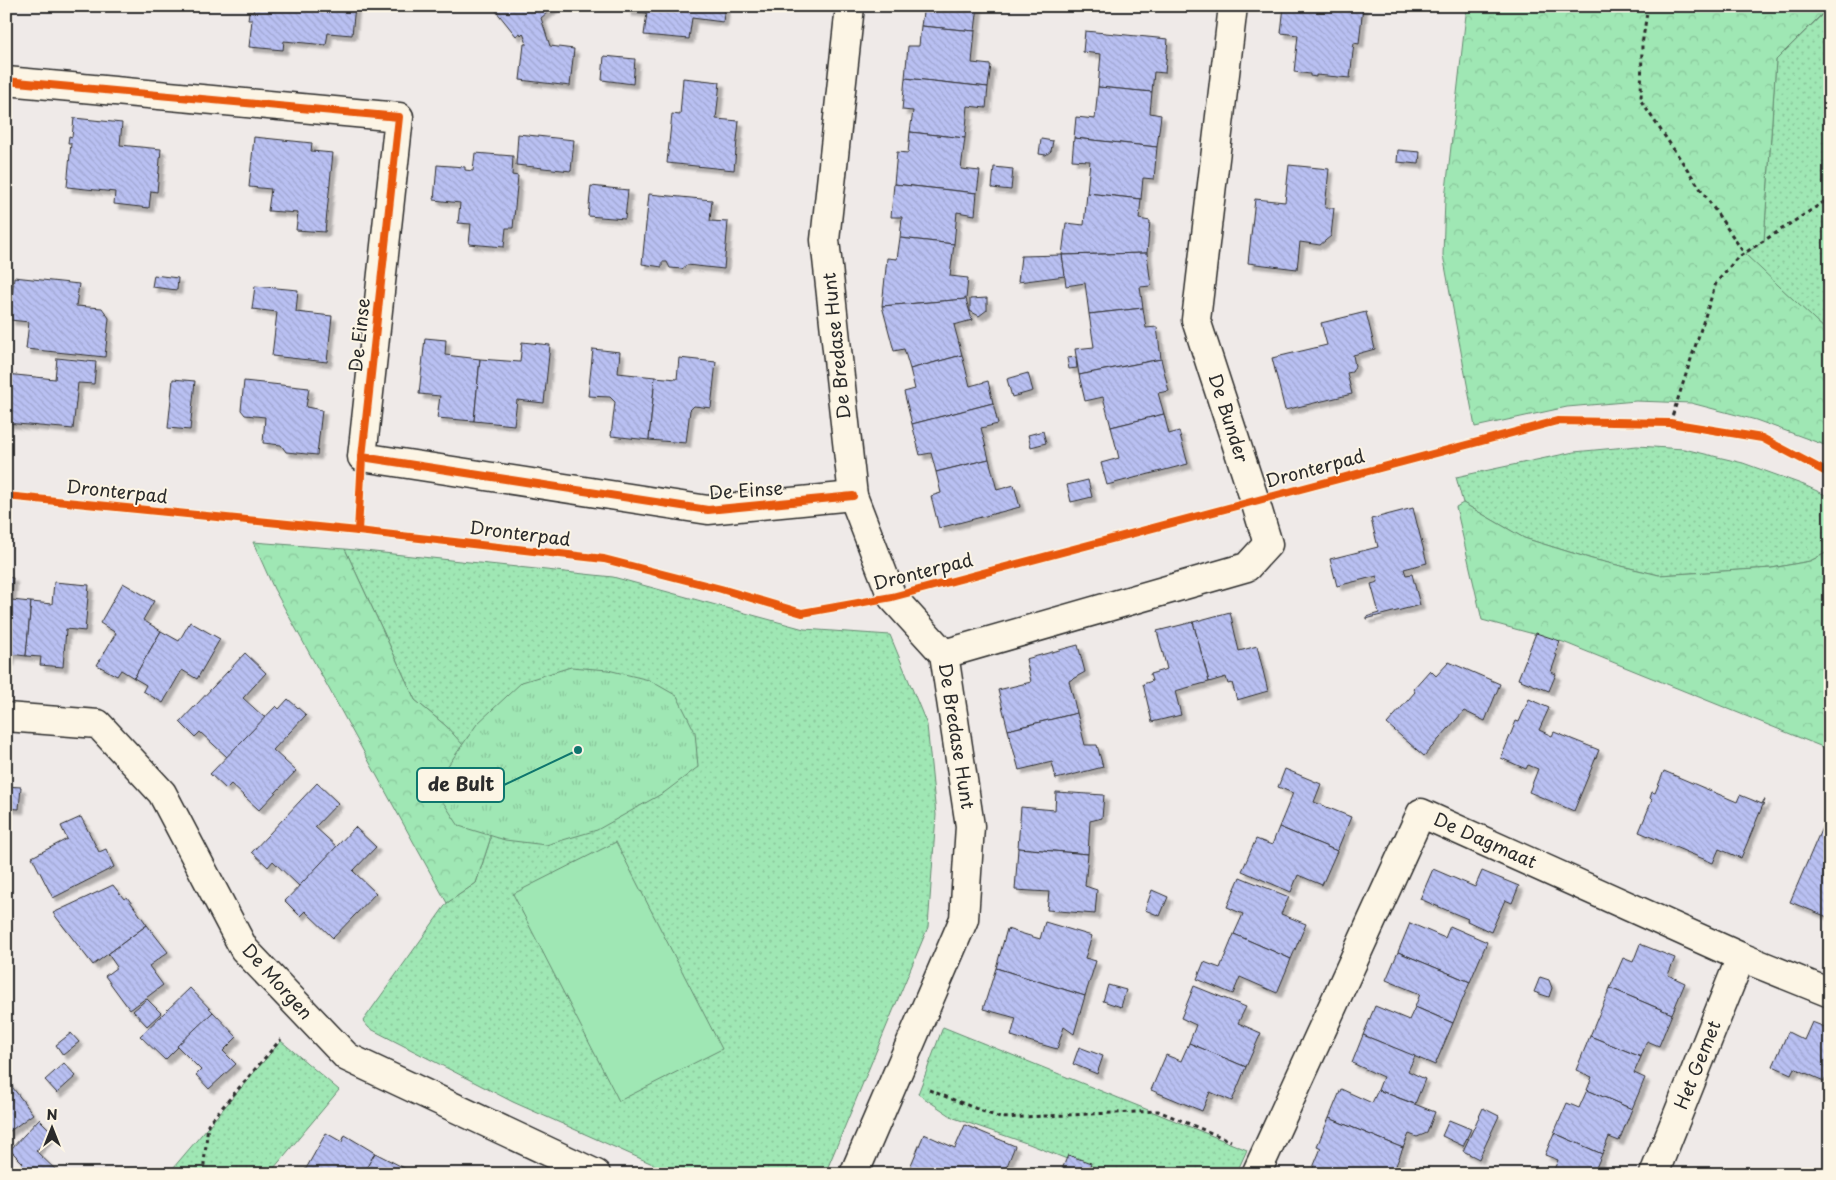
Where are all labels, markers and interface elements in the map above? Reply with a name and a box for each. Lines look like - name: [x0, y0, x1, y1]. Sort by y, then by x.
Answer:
- street label: De Bredase Hunt: [814, 271, 857, 421]
- street label: De Einse: [341, 296, 376, 373]
- street label: De Bunder: [1202, 369, 1257, 466]
- street label: Dronterpad: [1262, 441, 1367, 494]
- street label: Dronterpad: [65, 472, 169, 509]
- street label: De Einse: [708, 473, 784, 506]
- street label: Dronterpad: [468, 513, 572, 552]
- street label: Dronterpad: [870, 545, 975, 596]
- street label: De Bredase Hunt: [933, 661, 982, 811]
- callout: de Bult: [417, 768, 504, 802]
- text: de Bult: [428, 769, 494, 797]
- street label: De Dagmaat: [1430, 805, 1541, 874]
- street label: De Morgen: [237, 937, 320, 1025]
- street label: Het Gemet: [1667, 1015, 1727, 1113]
- north arrow: [28, 1102, 78, 1152]
- text: N: [46, 1104, 58, 1125]

